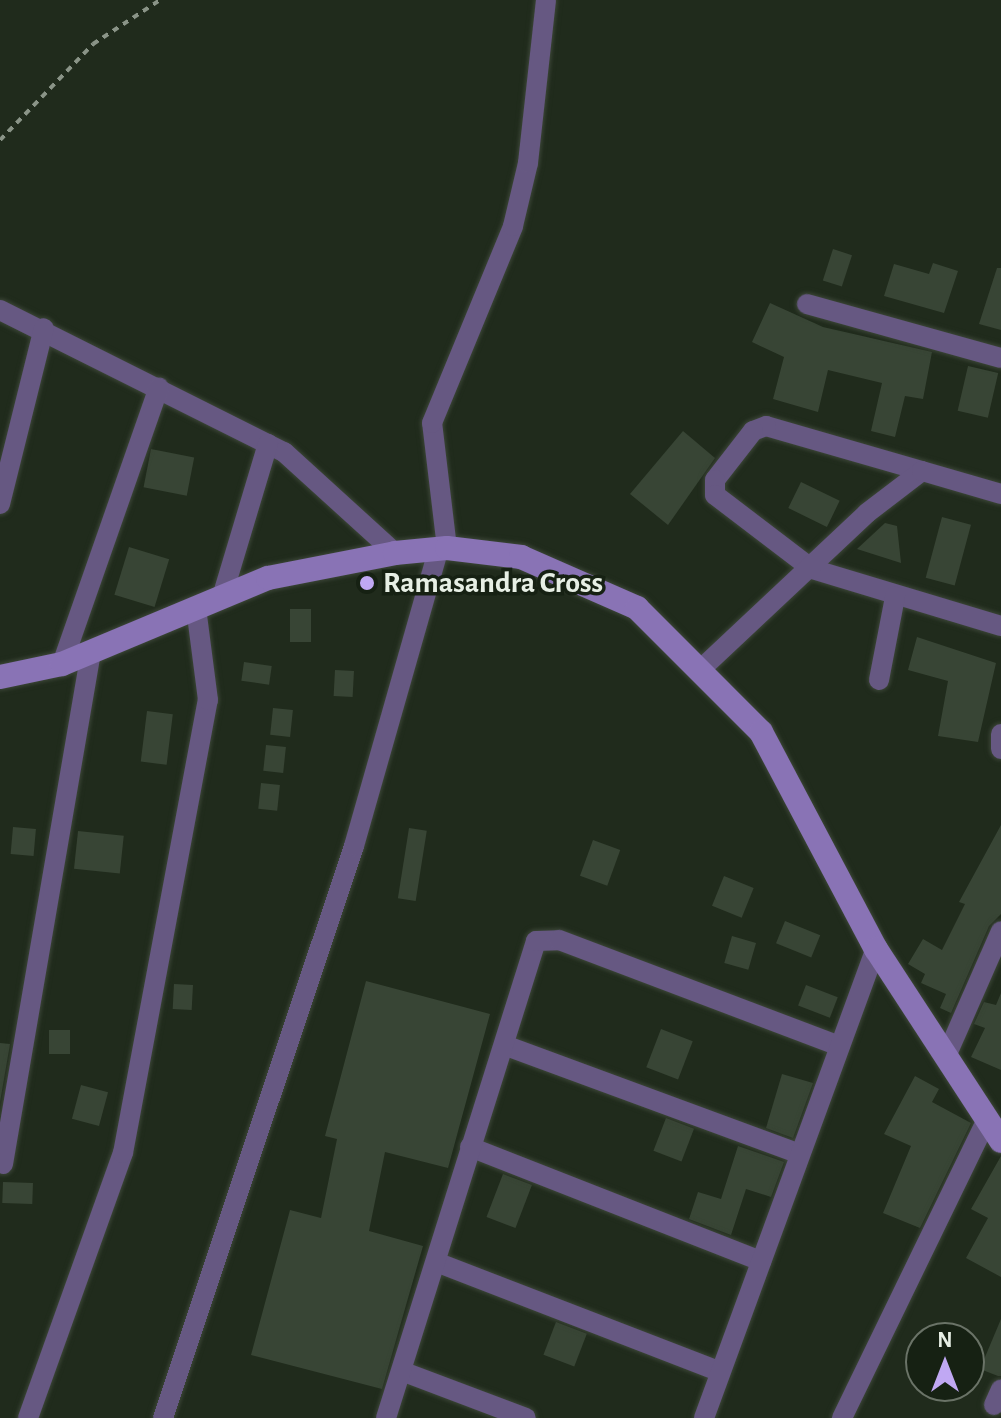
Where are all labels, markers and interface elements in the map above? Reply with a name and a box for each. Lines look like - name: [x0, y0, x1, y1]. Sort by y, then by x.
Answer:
- place label: Ramasandra Cross: [383, 565, 603, 601]
- marker: Ramasandra Cross: [358, 574, 376, 592]
- north arrow: [905, 1322, 985, 1402]
- text: N: [937, 1329, 953, 1351]

